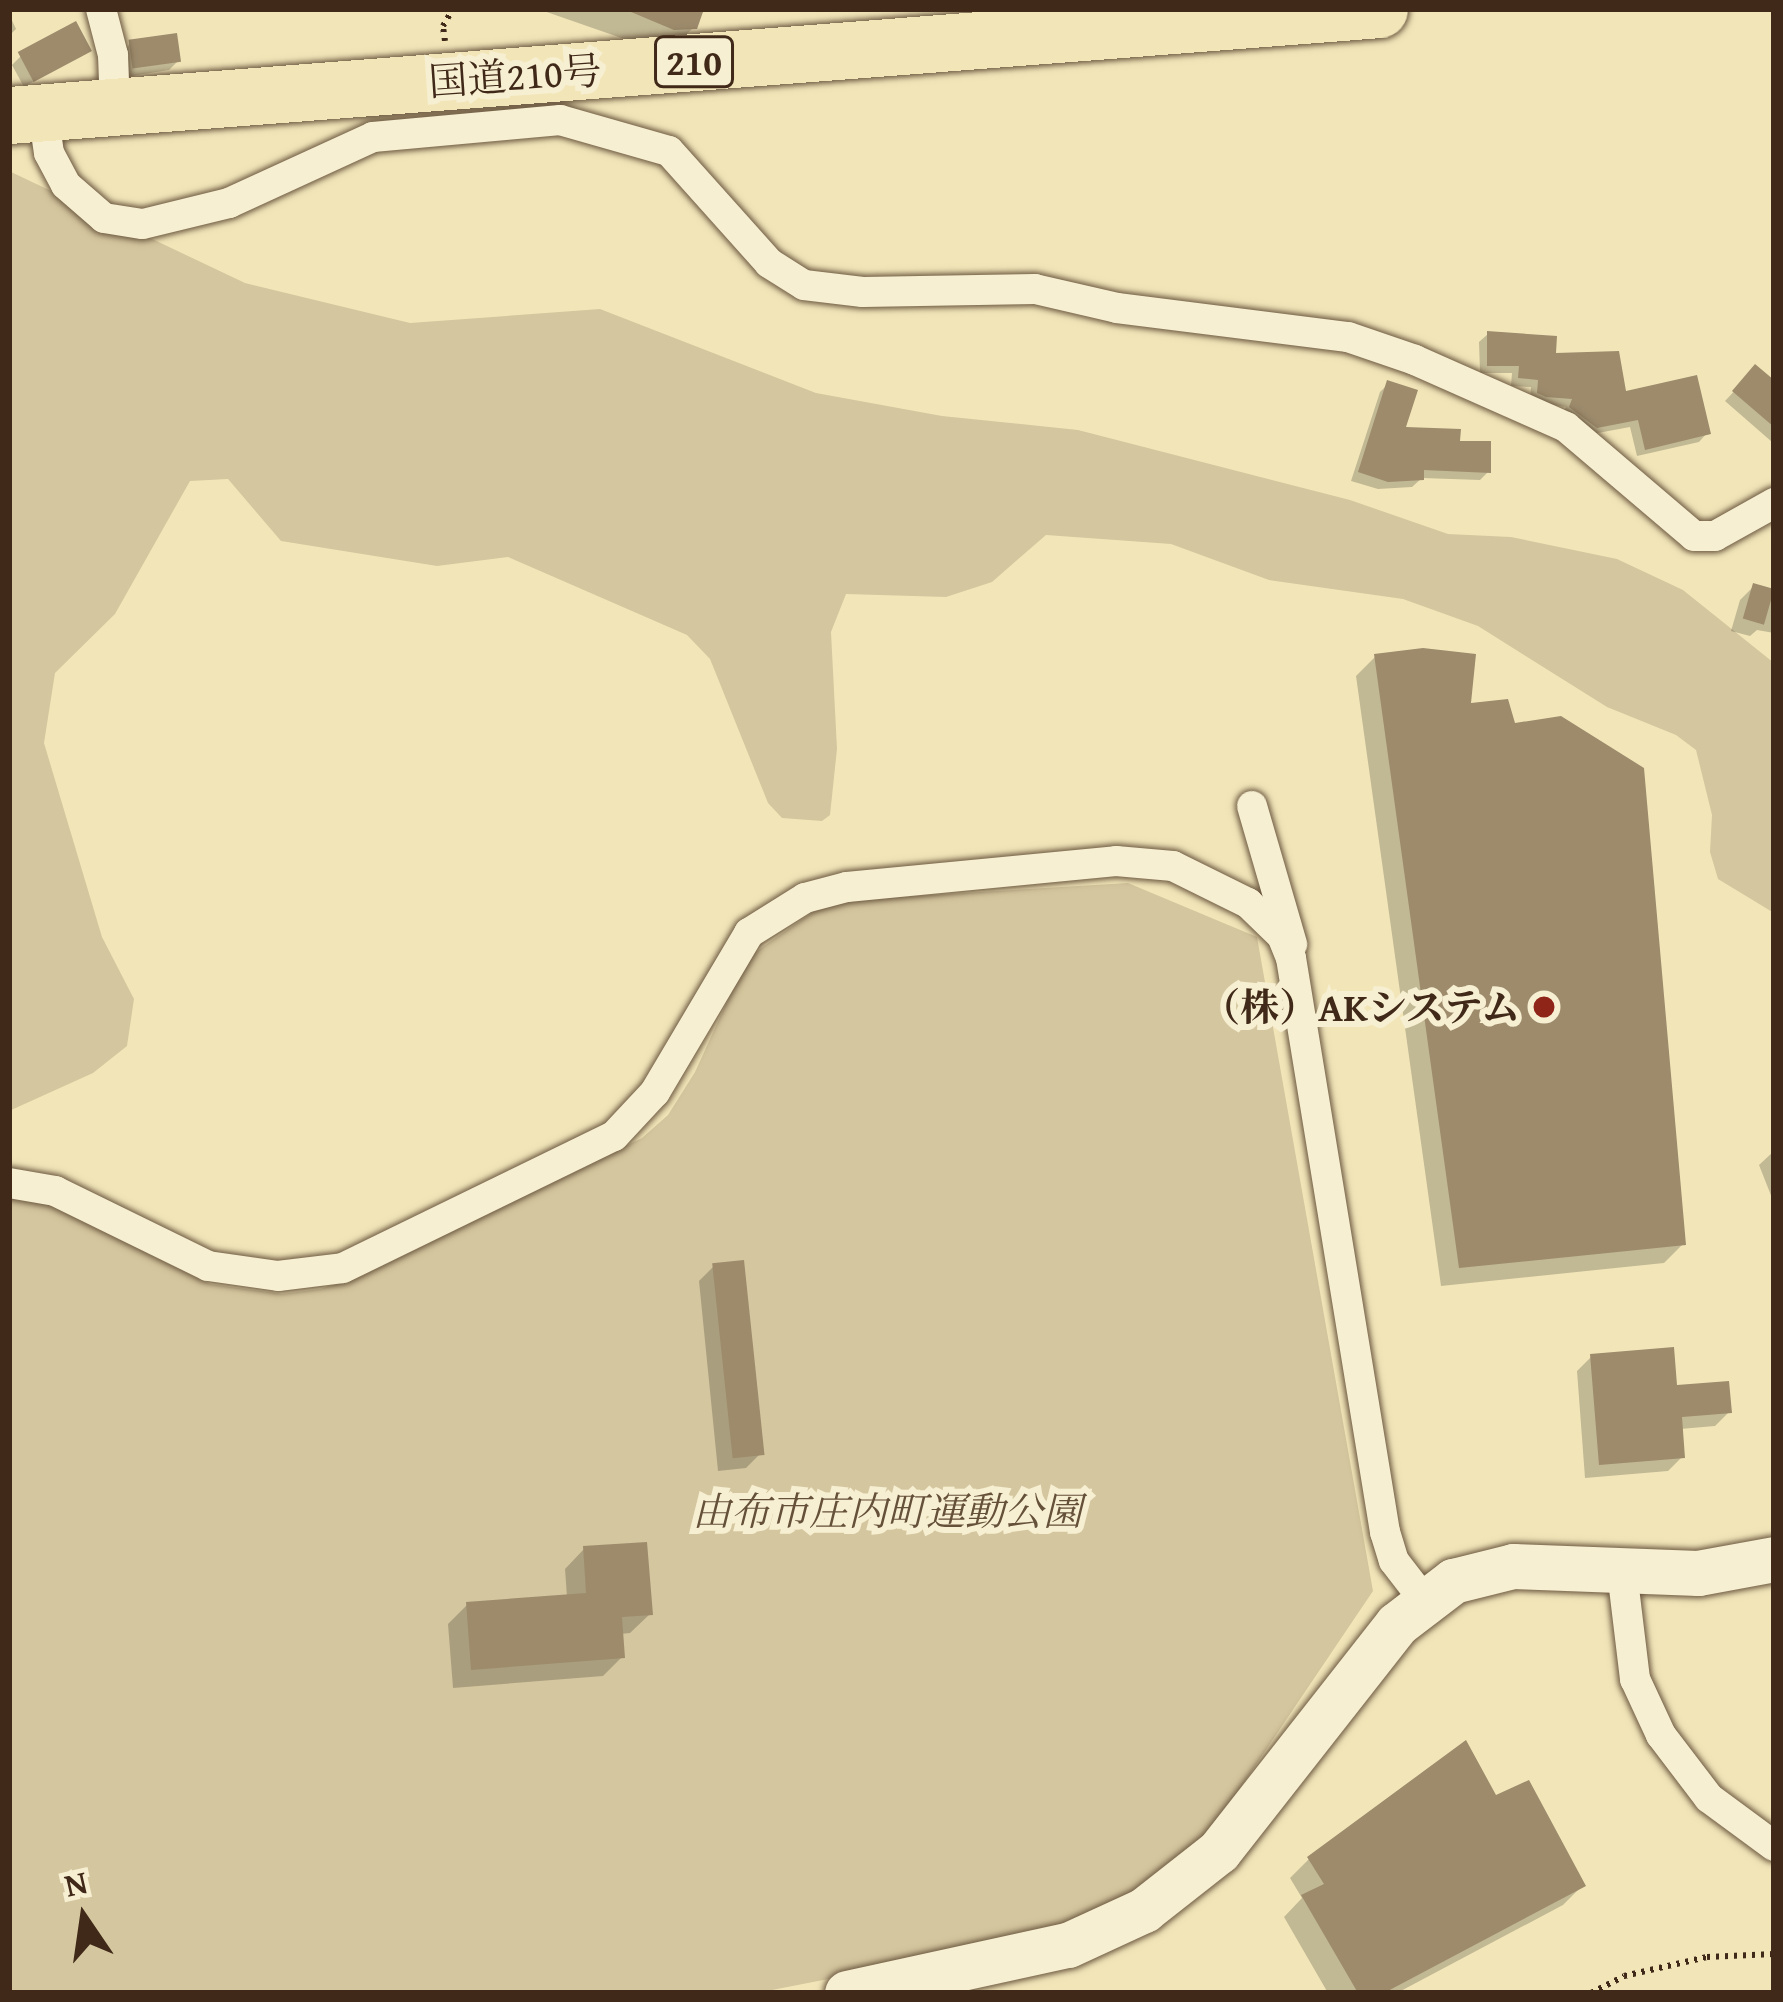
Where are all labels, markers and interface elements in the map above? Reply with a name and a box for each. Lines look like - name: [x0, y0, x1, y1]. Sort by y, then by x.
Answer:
- road number: 210: [652, 32, 736, 92]
- street label: 国道210号: [427, 47, 603, 105]
- place label: （株）AKシステム: [1197, 984, 1520, 1030]
- marker: （株）AKシステム: [1531, 994, 1557, 1020]
- park label: 由布市庄内町運動公園: [692, 1488, 1082, 1534]
- text: N: [60, 1857, 92, 1909]
- north arrow: [24, 1858, 144, 1978]

